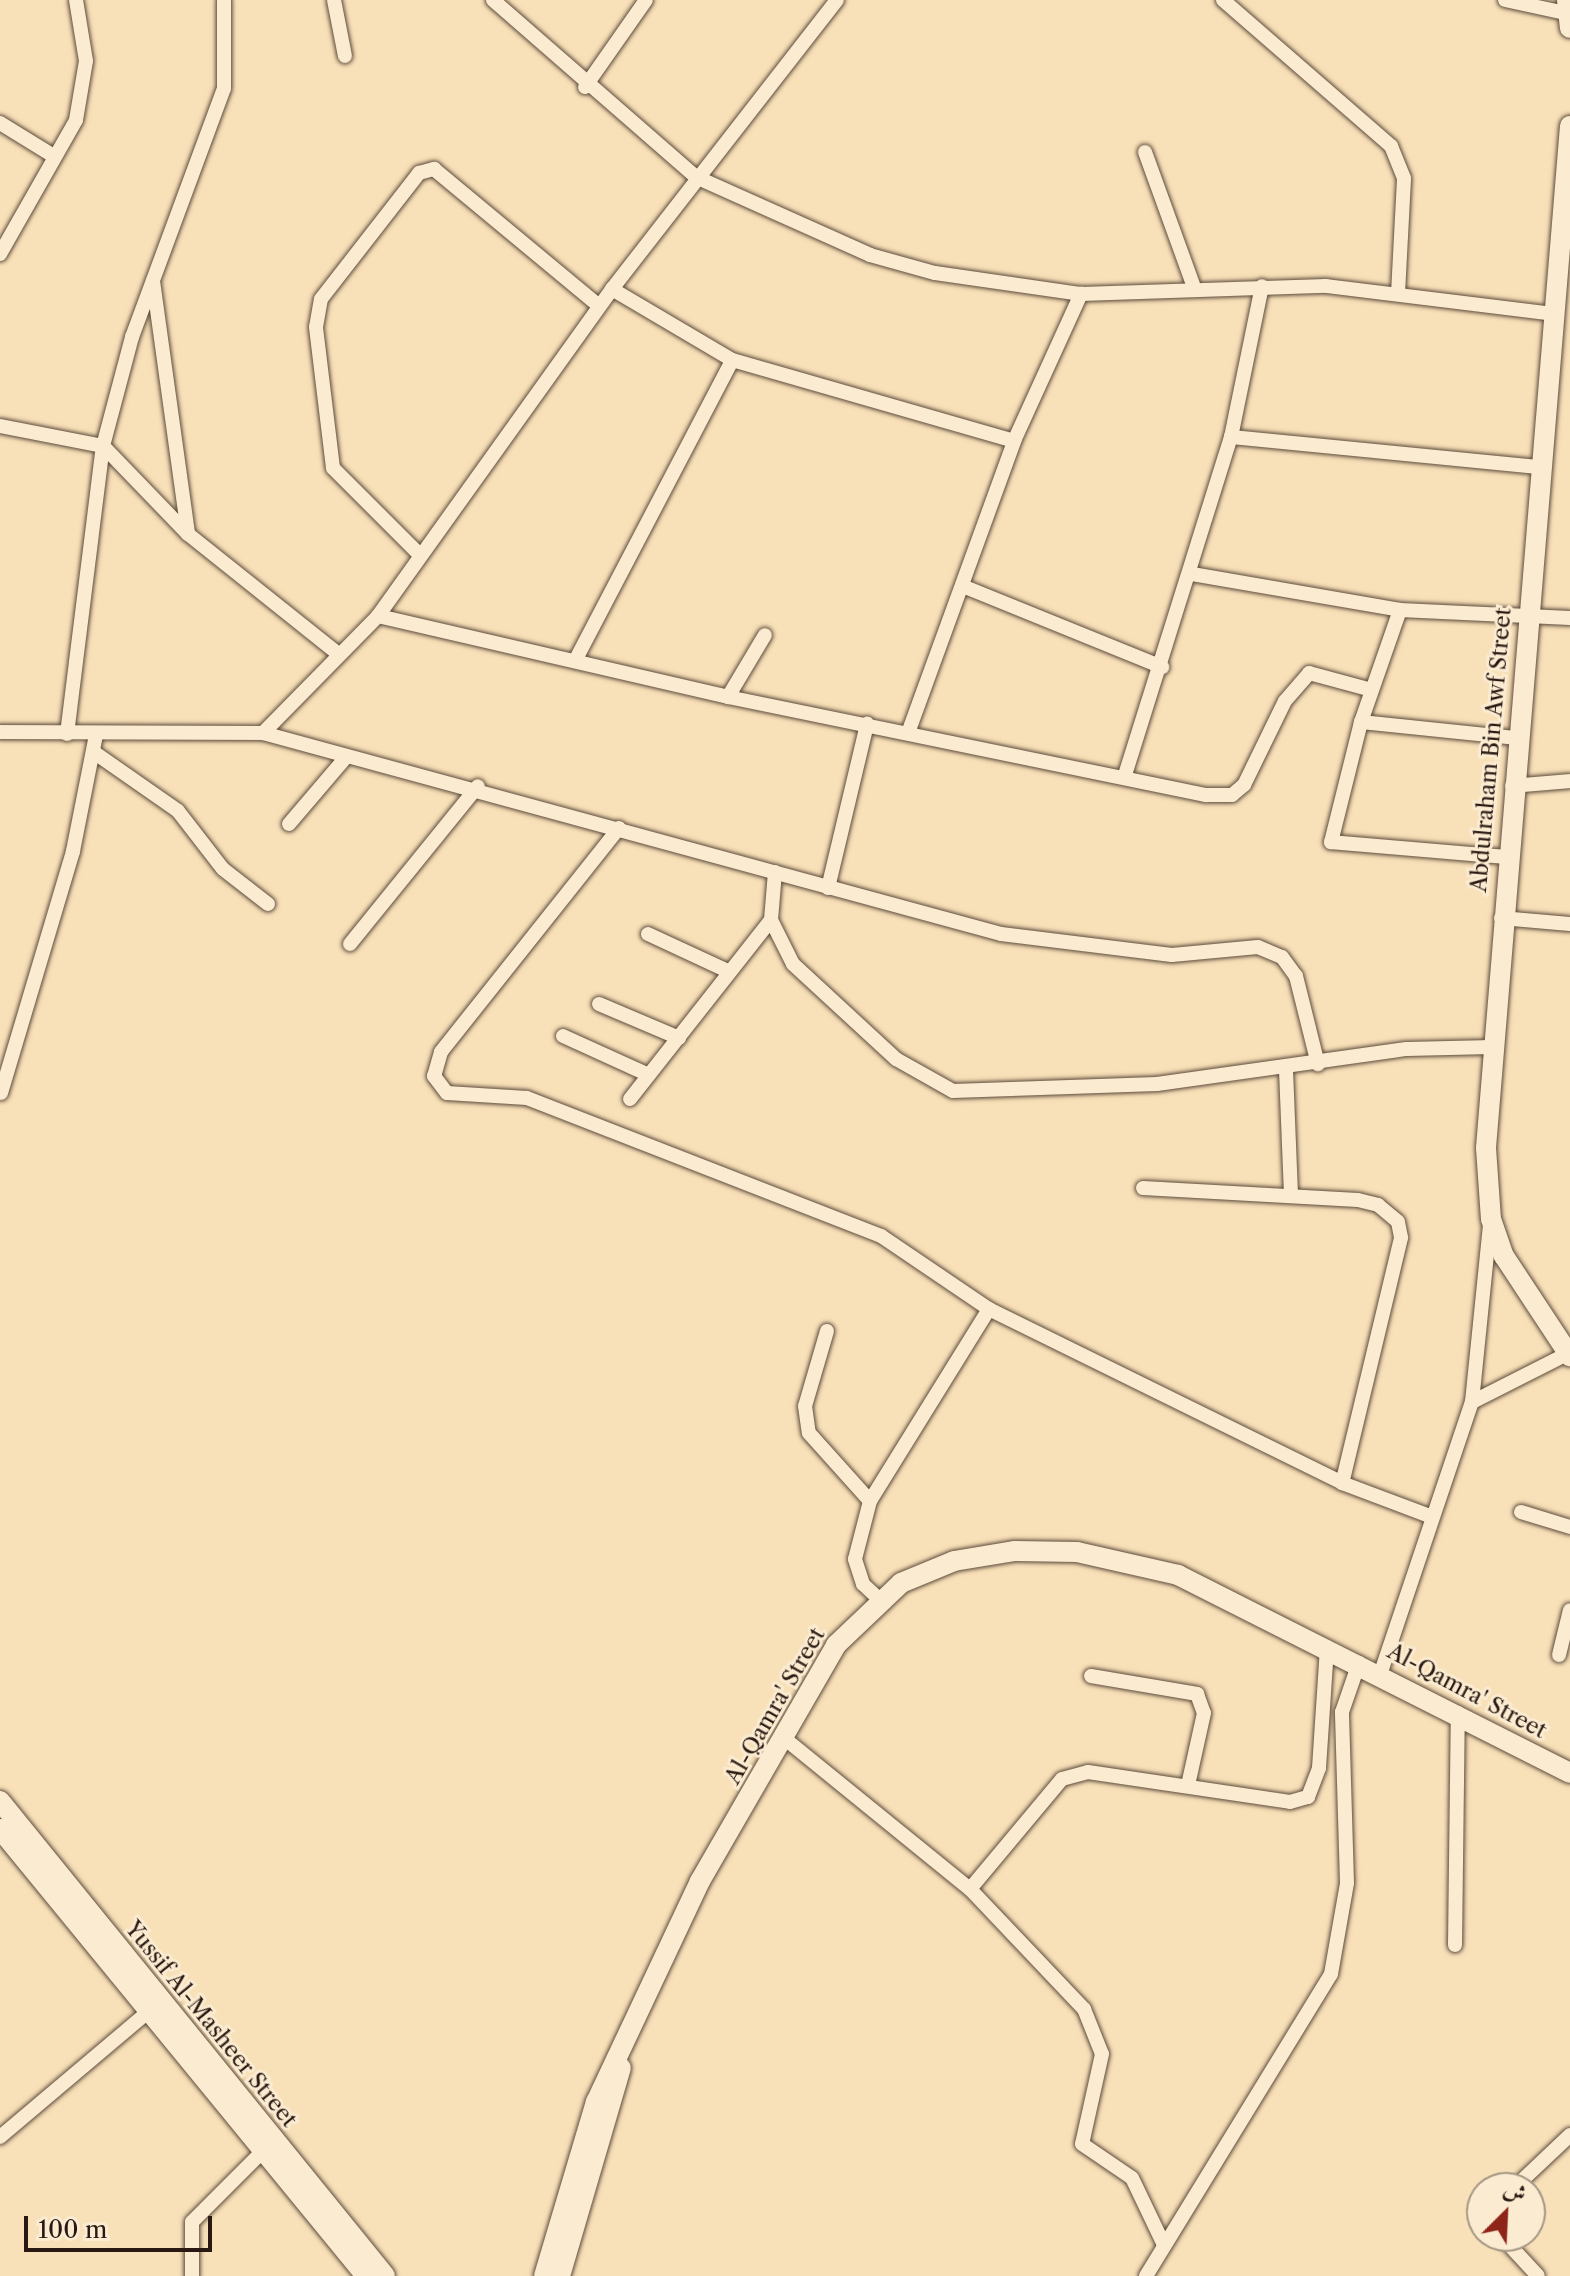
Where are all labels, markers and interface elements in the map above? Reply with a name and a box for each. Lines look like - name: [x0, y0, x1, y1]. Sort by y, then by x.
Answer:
- street label: Abdulraham Bin Awf Street: [1465, 606, 1517, 894]
- street label: Al-Qamra' Street: [719, 1623, 831, 1789]
- street label: Al-Qamra' Street: [1383, 1638, 1551, 1744]
- street label: Yussif Al-Masheer Street: [119, 1915, 303, 2133]
- north arrow: [1466, 2172, 1546, 2252]
- text: ش: [1500, 2175, 1531, 2208]
- scale bar: [28, 2200, 216, 2250]
- text: 100 m: [38, 2215, 107, 2244]

